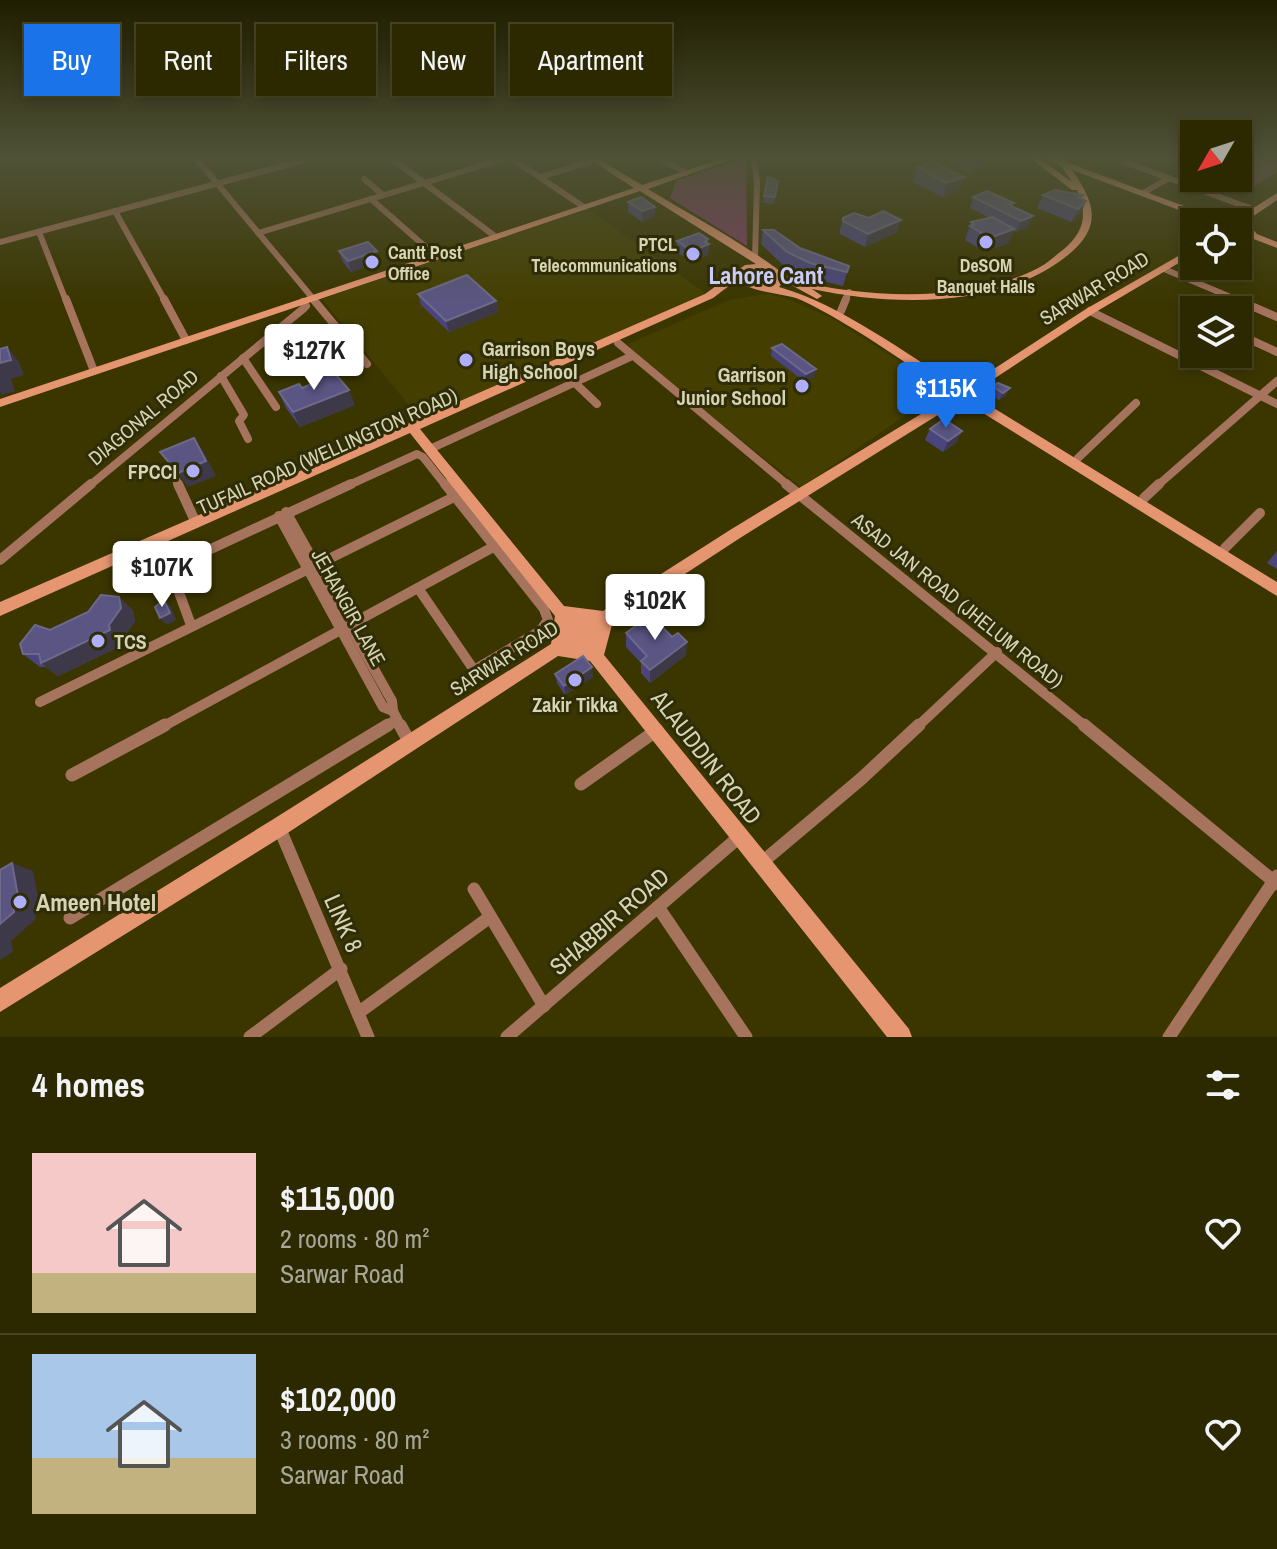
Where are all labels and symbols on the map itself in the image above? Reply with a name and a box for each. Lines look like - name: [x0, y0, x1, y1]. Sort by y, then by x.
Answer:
- north arrow: [1180, 120, 1252, 192]
- place label: PTCL Telecommunications: [531, 232, 677, 278]
- marker: DeSOM Banquet Halls: [977, 233, 995, 251]
- place label: Cantt Post Office: [388, 240, 462, 286]
- marker: PTCL Telecommunications: [684, 245, 702, 263]
- street label: SARWAR ROAD: [1034, 245, 1154, 331]
- marker: Cantt Post Office: [363, 253, 381, 271]
- place label: DeSOM Banquet Halls: [937, 253, 1035, 299]
- district label: Lahore Cant: [709, 259, 824, 291]
- pin: $127K: [258, 324, 370, 392]
- place label: Garrison Boys High School: [482, 335, 595, 385]
- marker: Garrison Boys High School: [457, 351, 475, 369]
- place label: Garrison Junior School: [677, 361, 786, 411]
- pin: $115K: [890, 362, 1002, 430]
- street label: DIAGONAL ROAD: [82, 363, 204, 471]
- marker: Garrison Junior School: [793, 377, 811, 395]
- street label: TUFAIL ROAD (WELLINGTON ROAD): [192, 381, 462, 521]
- place label: FPCCI: [128, 458, 177, 485]
- marker: FPCCI: [184, 462, 202, 480]
- street label: ASAD JAN ROAD (JHELUM ROAD): [846, 505, 1070, 694]
- pin: $107K: [106, 541, 218, 609]
- street label: JEHANGIR LANE: [306, 543, 392, 671]
- pin: $102K: [599, 574, 711, 642]
- street label: SARWAR ROAD: [445, 614, 563, 702]
- place label: TCS: [114, 628, 147, 655]
- marker: TCS: [89, 632, 107, 650]
- marker: Zakir Tikka: [566, 671, 584, 689]
- street label: ALAUDDIN ROAD: [644, 683, 769, 831]
- place label: Zakir Tikka: [532, 691, 618, 718]
- street label: SHABBIR ROAD: [542, 860, 676, 982]
- place label: Ameen Hotel: [36, 886, 156, 918]
- street label: LINK 8: [317, 889, 371, 957]
- marker: Ameen Hotel: [11, 893, 29, 911]

